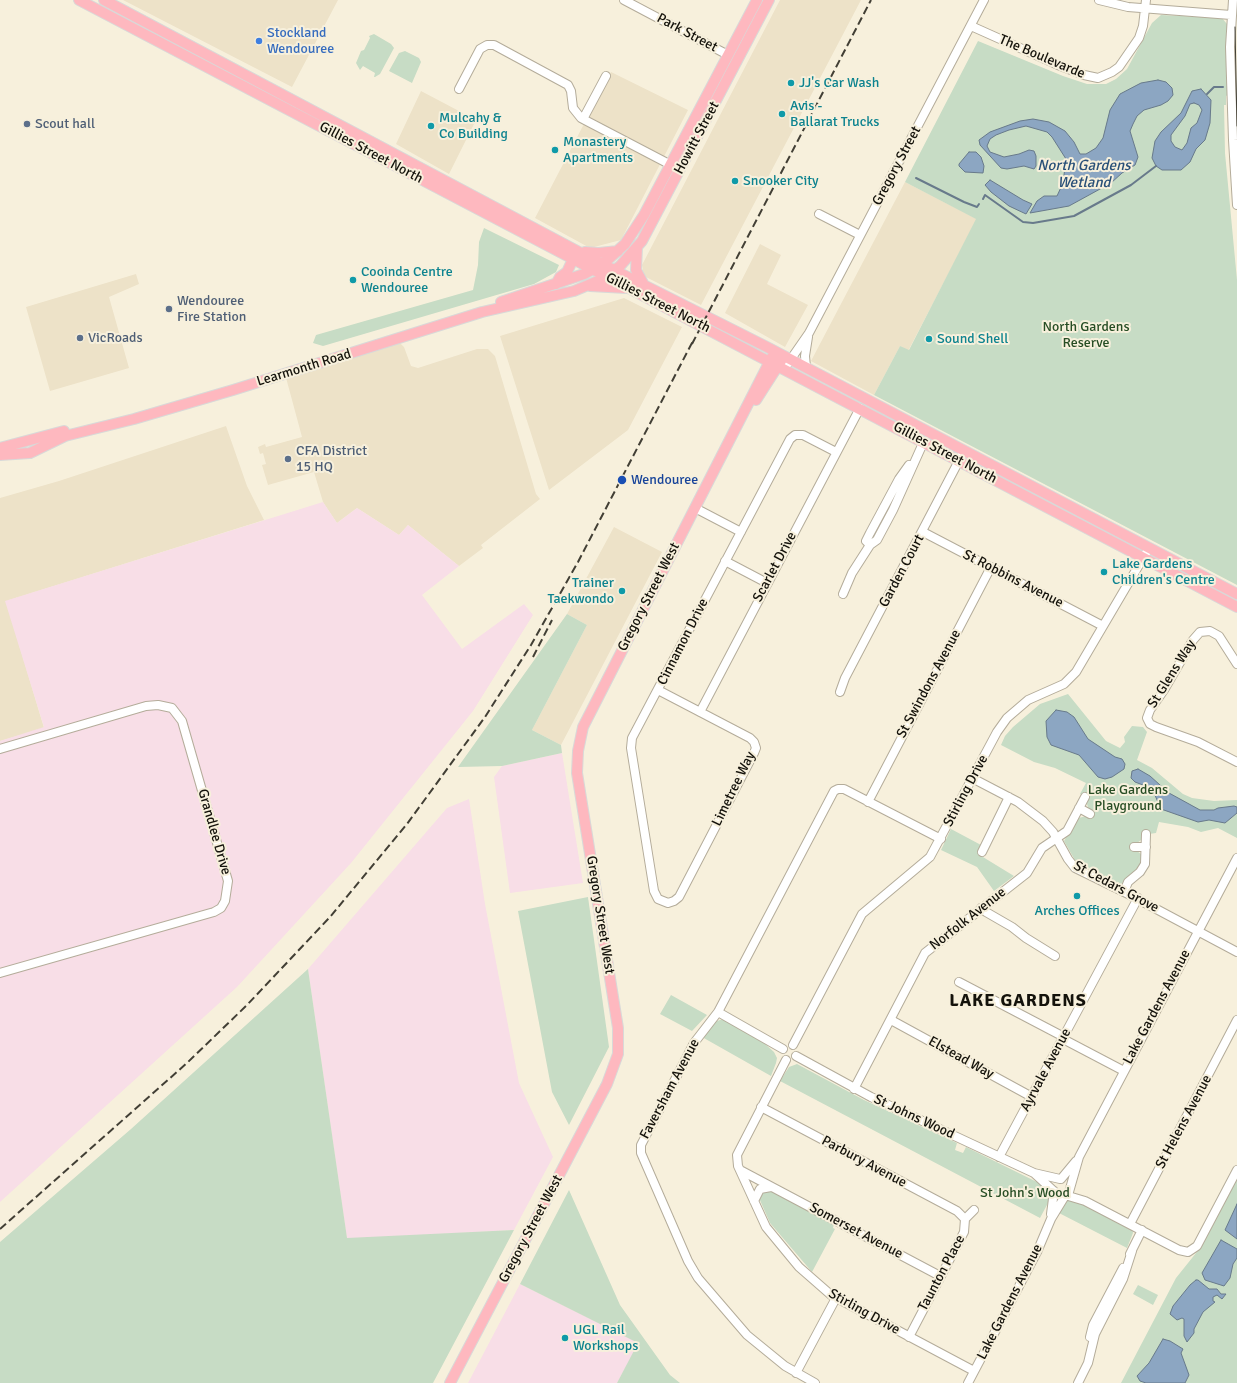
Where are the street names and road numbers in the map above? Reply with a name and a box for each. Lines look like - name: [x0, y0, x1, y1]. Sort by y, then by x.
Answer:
- street label: Park Street: [654, 10, 720, 56]
- street label: The Boulevarde: [997, 31, 1087, 83]
- street label: Howitt Street: [671, 99, 723, 177]
- street label: Gillies Street North: [316, 119, 426, 187]
- street label: Gregory Street: [869, 124, 925, 208]
- street label: Gillies Street North: [603, 269, 713, 337]
- street label: Learmonth Road: [255, 346, 353, 390]
- street label: Gillies Street North: [890, 419, 1000, 487]
- street label: Scarlet Drive: [750, 529, 800, 605]
- street label: Garden Court: [876, 532, 928, 610]
- street label: Gregory Street West: [614, 540, 684, 654]
- street label: St Robbins Avenue: [960, 546, 1066, 612]
- street label: Cinnamon Drive: [654, 596, 712, 688]
- street label: St Swindons Avenue: [893, 627, 965, 741]
- street label: St Glens Way: [1144, 637, 1200, 711]
- street label: Limetree Way: [709, 749, 759, 829]
- street label: Stirling Drive: [940, 752, 992, 830]
- street label: Grandlee Drive: [194, 787, 234, 877]
- street label: Gregory Street West: [582, 855, 618, 975]
- street label: St Cedars Grove: [1070, 857, 1162, 917]
- street label: Norfolk Avenue: [926, 884, 1010, 954]
- street label: Lake Gardens Avenue: [1120, 947, 1194, 1067]
- street label: Ayrvale Avenue: [1017, 1026, 1075, 1114]
- street label: Elstead Way: [925, 1033, 997, 1083]
- street label: Faversham Avenue: [637, 1036, 703, 1142]
- street label: St Helens Avenue: [1152, 1072, 1216, 1172]
- street label: St Johns Wood: [871, 1091, 957, 1143]
- street label: Parbury Avenue: [819, 1133, 909, 1191]
- street label: Gregory Street West: [495, 1172, 567, 1286]
- street label: Somerset Avenue: [806, 1199, 906, 1263]
- street label: Taunton Place: [915, 1232, 969, 1314]
- street label: Lake Gardens Avenue: [974, 1241, 1046, 1363]
- street label: Stirling Drive: [825, 1286, 903, 1338]

